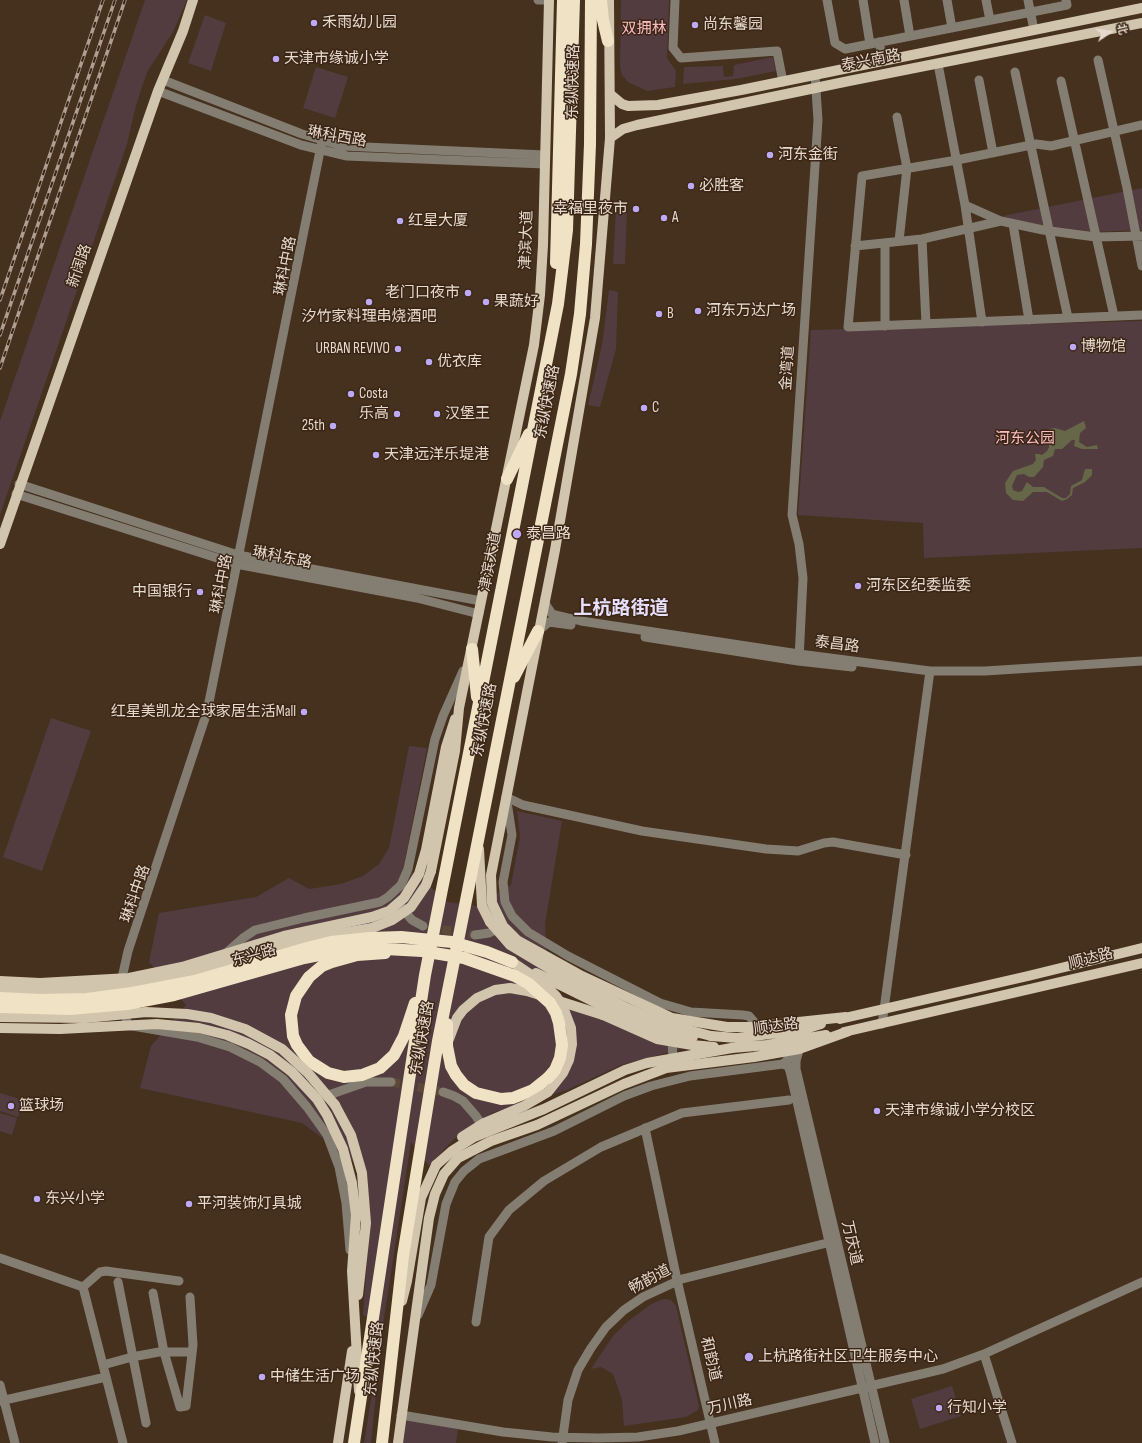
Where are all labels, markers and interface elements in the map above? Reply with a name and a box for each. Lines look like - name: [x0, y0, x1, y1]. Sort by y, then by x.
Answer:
- north arrow: [1090, 12, 1130, 52]
- place label: 禾雨幼儿园: [322, 14, 397, 32]
- place label: 尚东馨园: [703, 16, 763, 34]
- marker: 禾雨幼儿园: [309, 18, 319, 28]
- park label: 双拥林: [622, 20, 666, 38]
- marker: 尚东馨园: [690, 20, 700, 30]
- text: 北: [1115, 22, 1130, 36]
- street label: 东纵快速路: [564, 44, 584, 120]
- street label: 泰兴南路: [840, 46, 902, 76]
- place label: 天津市缘诚小学: [284, 50, 389, 68]
- marker: 天津市缘诚小学: [271, 54, 281, 64]
- street label: 琳科西路: [306, 123, 368, 151]
- place label: 河东金街: [778, 146, 838, 164]
- marker: 河东金街: [765, 150, 775, 160]
- place label: 必胜客: [699, 177, 744, 195]
- marker: 必胜客: [686, 181, 696, 191]
- place label: 幸福里夜市: [553, 200, 628, 218]
- marker: 幸福里夜市: [631, 204, 641, 214]
- place label: A: [672, 209, 678, 227]
- street label: 津滨大道: [517, 210, 537, 270]
- place label: 红星大厦: [408, 212, 468, 230]
- marker: A: [659, 213, 669, 223]
- marker: 红星大厦: [395, 216, 405, 226]
- street label: 琳科中路: [271, 235, 301, 297]
- street label: 新阔路: [64, 242, 96, 290]
- place label: 老门口夜市: [385, 284, 460, 302]
- marker: 老门口夜市: [463, 288, 473, 298]
- place label: 果蔬好: [494, 293, 539, 311]
- marker: 汐竹家料理串烧酒吧: [364, 297, 374, 307]
- marker: 果蔬好: [481, 297, 491, 307]
- place label: 河东万达广场: [706, 302, 796, 320]
- place label: B: [667, 305, 674, 323]
- marker: 河东万达广场: [693, 306, 703, 316]
- place label: 汐竹家料理串烧酒吧: [302, 308, 436, 326]
- marker: B: [654, 309, 664, 319]
- place label: 博物馆: [1081, 338, 1126, 356]
- place label: URBAN REVIVO: [316, 340, 390, 358]
- marker: 博物馆: [1068, 342, 1078, 352]
- marker: URBAN REVIVO: [393, 344, 403, 354]
- street label: 金湾道: [777, 345, 799, 391]
- place label: 优衣库: [437, 353, 482, 371]
- marker: 优衣库: [424, 357, 434, 367]
- street label: 东纵快速路: [532, 363, 564, 441]
- place label: Costa: [359, 385, 388, 403]
- marker: Costa: [346, 389, 356, 399]
- place label: C: [652, 399, 659, 417]
- marker: C: [639, 403, 649, 413]
- place label: 乐高: [359, 405, 389, 423]
- place label: 汉堡王: [445, 405, 490, 423]
- marker: 乐高: [392, 409, 402, 419]
- marker: 汉堡王: [432, 409, 442, 419]
- place label: 25th: [302, 417, 325, 435]
- marker: 25th: [328, 421, 338, 431]
- park label: 河东公园: [995, 430, 1055, 448]
- place label: 天津远洋乐堤港: [384, 446, 489, 464]
- marker: 天津远洋乐堤港: [371, 450, 381, 460]
- place label: 泰昌路: [526, 525, 571, 543]
- marker: 泰昌路: [511, 528, 523, 540]
- street label: 津滨大道: [476, 531, 506, 593]
- street label: 琳科东路: [251, 543, 313, 573]
- street label: 琳科中路: [207, 553, 237, 615]
- place label: 河东区纪委监委: [866, 577, 971, 595]
- marker: 河东区纪委监委: [853, 581, 863, 591]
- place label: 中国银行: [132, 583, 192, 601]
- marker: 中国银行: [195, 587, 205, 597]
- district label: 上杭路街道: [574, 598, 668, 620]
- street label: 泰昌路: [814, 633, 860, 657]
- street label: 东纵快速路: [469, 681, 501, 759]
- place label: 红星美凯龙全球家居生活Mall: [111, 703, 296, 721]
- marker: 红星美凯龙全球家居生活Mall: [299, 707, 309, 717]
- street label: 琳科中路: [118, 863, 154, 925]
- street label: 东兴路: [230, 941, 278, 971]
- street label: 顺达路: [1067, 945, 1115, 973]
- street label: 东纵快速路: [408, 1000, 438, 1076]
- street label: 顺达路: [752, 1015, 800, 1039]
- place label: 篮球场: [19, 1097, 64, 1115]
- marker: 篮球场: [6, 1101, 16, 1111]
- place label: 天津市缘诚小学分校区: [885, 1102, 1035, 1120]
- marker: 天津市缘诚小学分校区: [872, 1106, 882, 1116]
- place label: 东兴小学: [45, 1190, 105, 1208]
- marker: 东兴小学: [32, 1194, 42, 1204]
- place label: 平河装饰灯具城: [197, 1195, 302, 1213]
- marker: 平河装饰灯具城: [184, 1199, 194, 1209]
- street label: 万庆道: [837, 1219, 865, 1267]
- street label: 畅韵道: [626, 1261, 674, 1299]
- street label: 东纵快速路: [362, 1321, 388, 1397]
- street label: 和韵道: [696, 1335, 724, 1383]
- place label: 上杭路街社区卫生服务中心: [758, 1348, 938, 1366]
- marker: 上杭路街社区卫生服务中心: [743, 1351, 755, 1363]
- place label: 中储生活广场: [270, 1368, 360, 1386]
- marker: 中储生活广场: [257, 1372, 267, 1382]
- street label: 万川路: [706, 1391, 754, 1419]
- place label: 行知小学: [947, 1399, 1007, 1417]
- marker: 行知小学: [934, 1403, 944, 1413]

